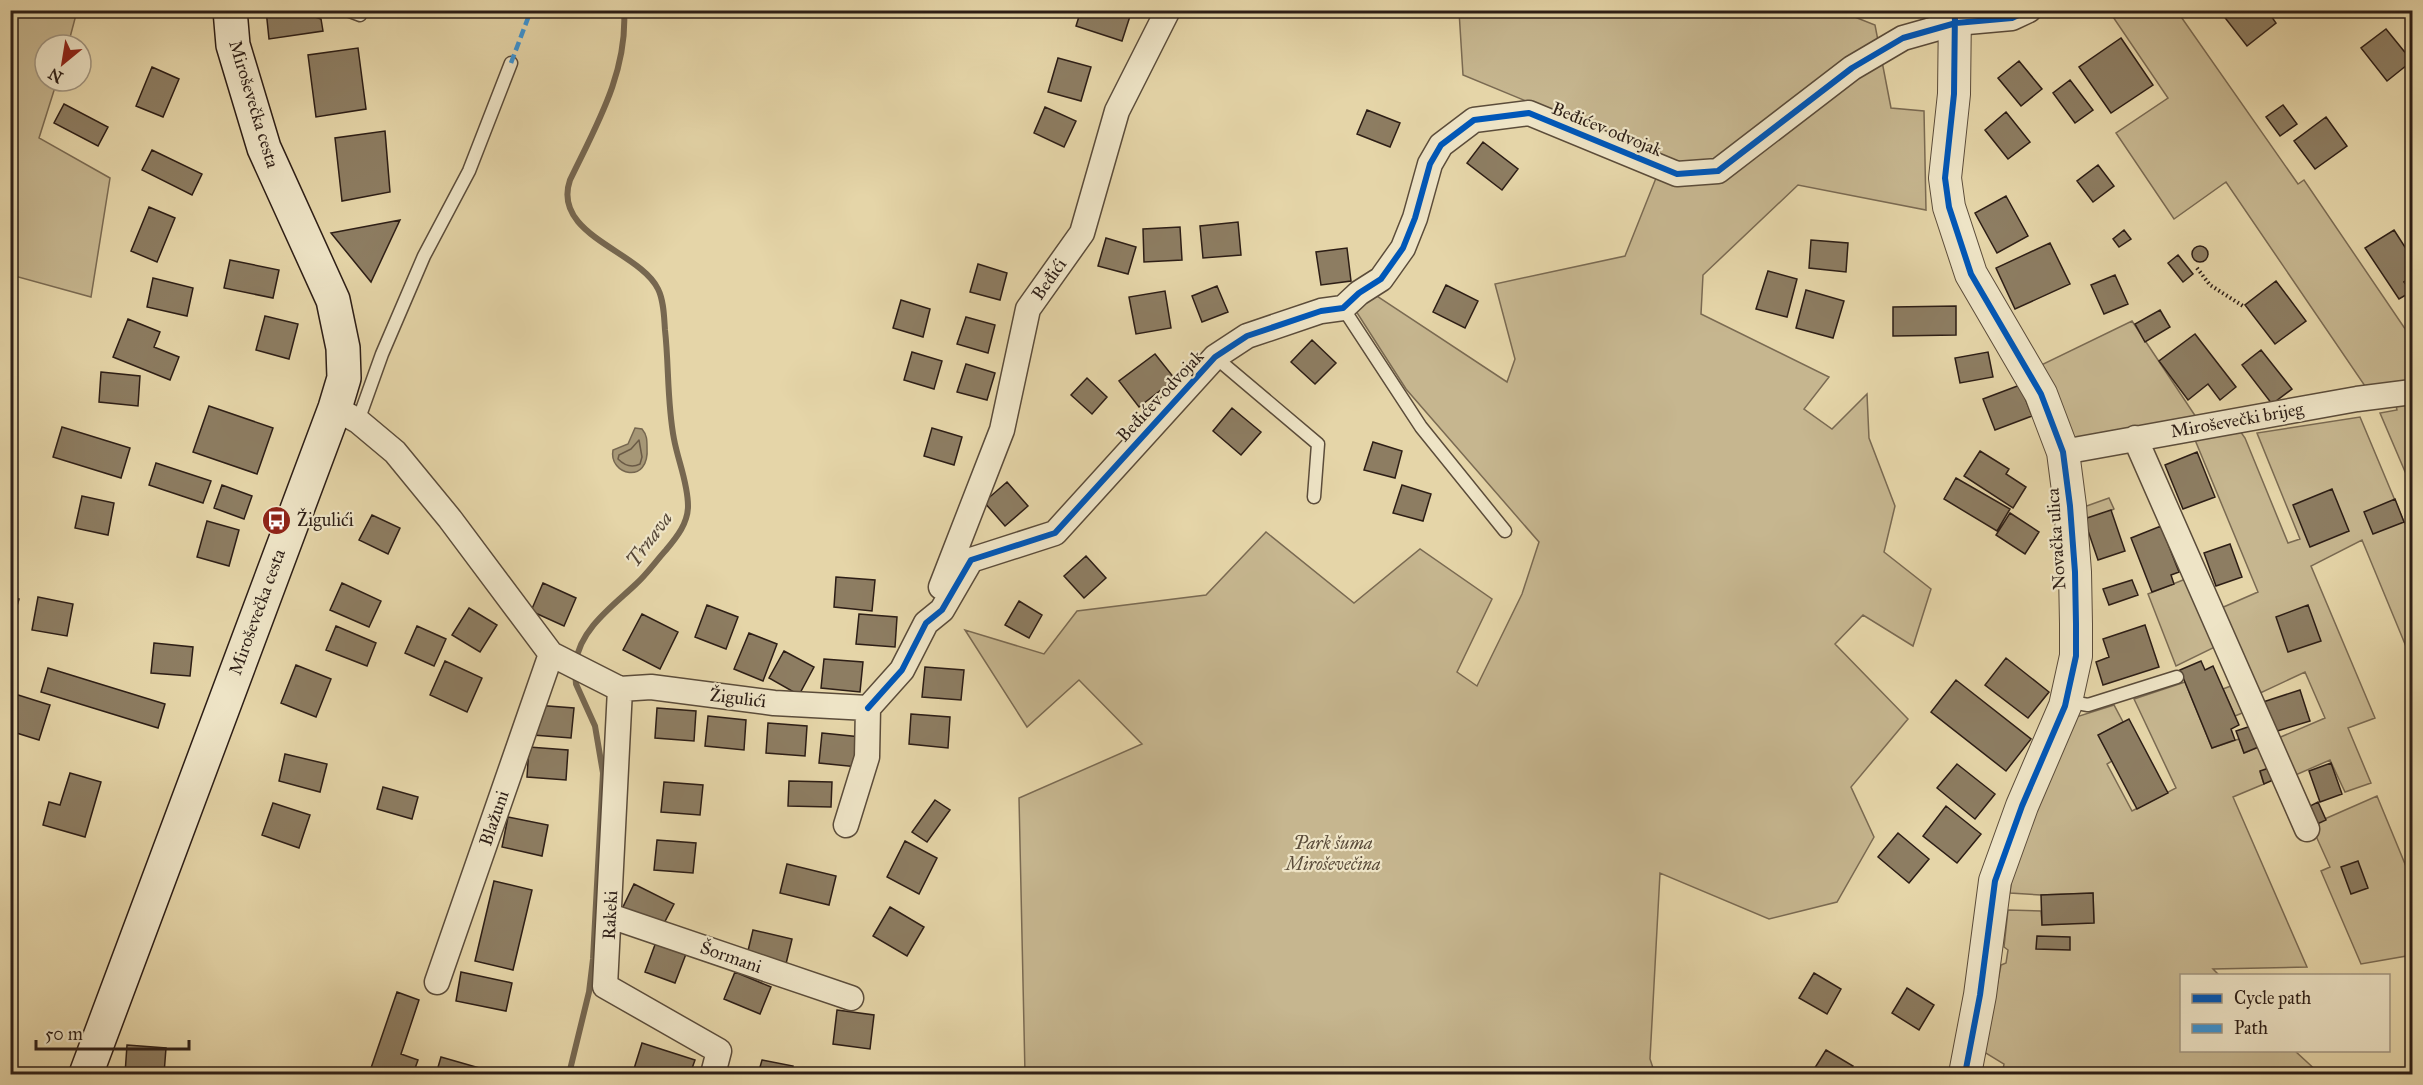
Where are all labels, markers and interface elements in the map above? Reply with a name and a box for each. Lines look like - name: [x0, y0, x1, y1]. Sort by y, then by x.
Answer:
- north arrow: [33, 33, 93, 93]
- street label: Miroševečka cesta: [224, 38, 284, 171]
- text: N: [45, 64, 66, 87]
- street label: Beđićev odvojak: [1549, 97, 1666, 161]
- street label: Beđići: [1027, 254, 1071, 304]
- street label: Beđićev odvojak: [1112, 345, 1208, 446]
- street label: Miroševečki brijeg: [2169, 397, 2306, 444]
- street label: Novačka ulica: [2041, 487, 2071, 591]
- bus stop icon: Žigulići: [260, 504, 292, 536]
- place label: Žigulići: [297, 507, 354, 532]
- water label: Trnava: [621, 507, 677, 571]
- street label: Miroševečka cesta: [224, 546, 290, 678]
- street label: Žigulići: [708, 682, 768, 713]
- street label: Blažuni: [474, 787, 514, 849]
- park label: Park šuma Miroševečina: [1284, 832, 1381, 875]
- street label: Rakeki: [598, 890, 622, 940]
- street label: Šormani: [697, 935, 765, 978]
- legend: [2180, 974, 2390, 1052]
- text: Cycle path: [2234, 987, 2311, 1009]
- scale bar: [36, 1013, 189, 1051]
- text: Path: [2234, 1017, 2268, 1039]
- text: 50 m: [45, 1023, 83, 1045]

